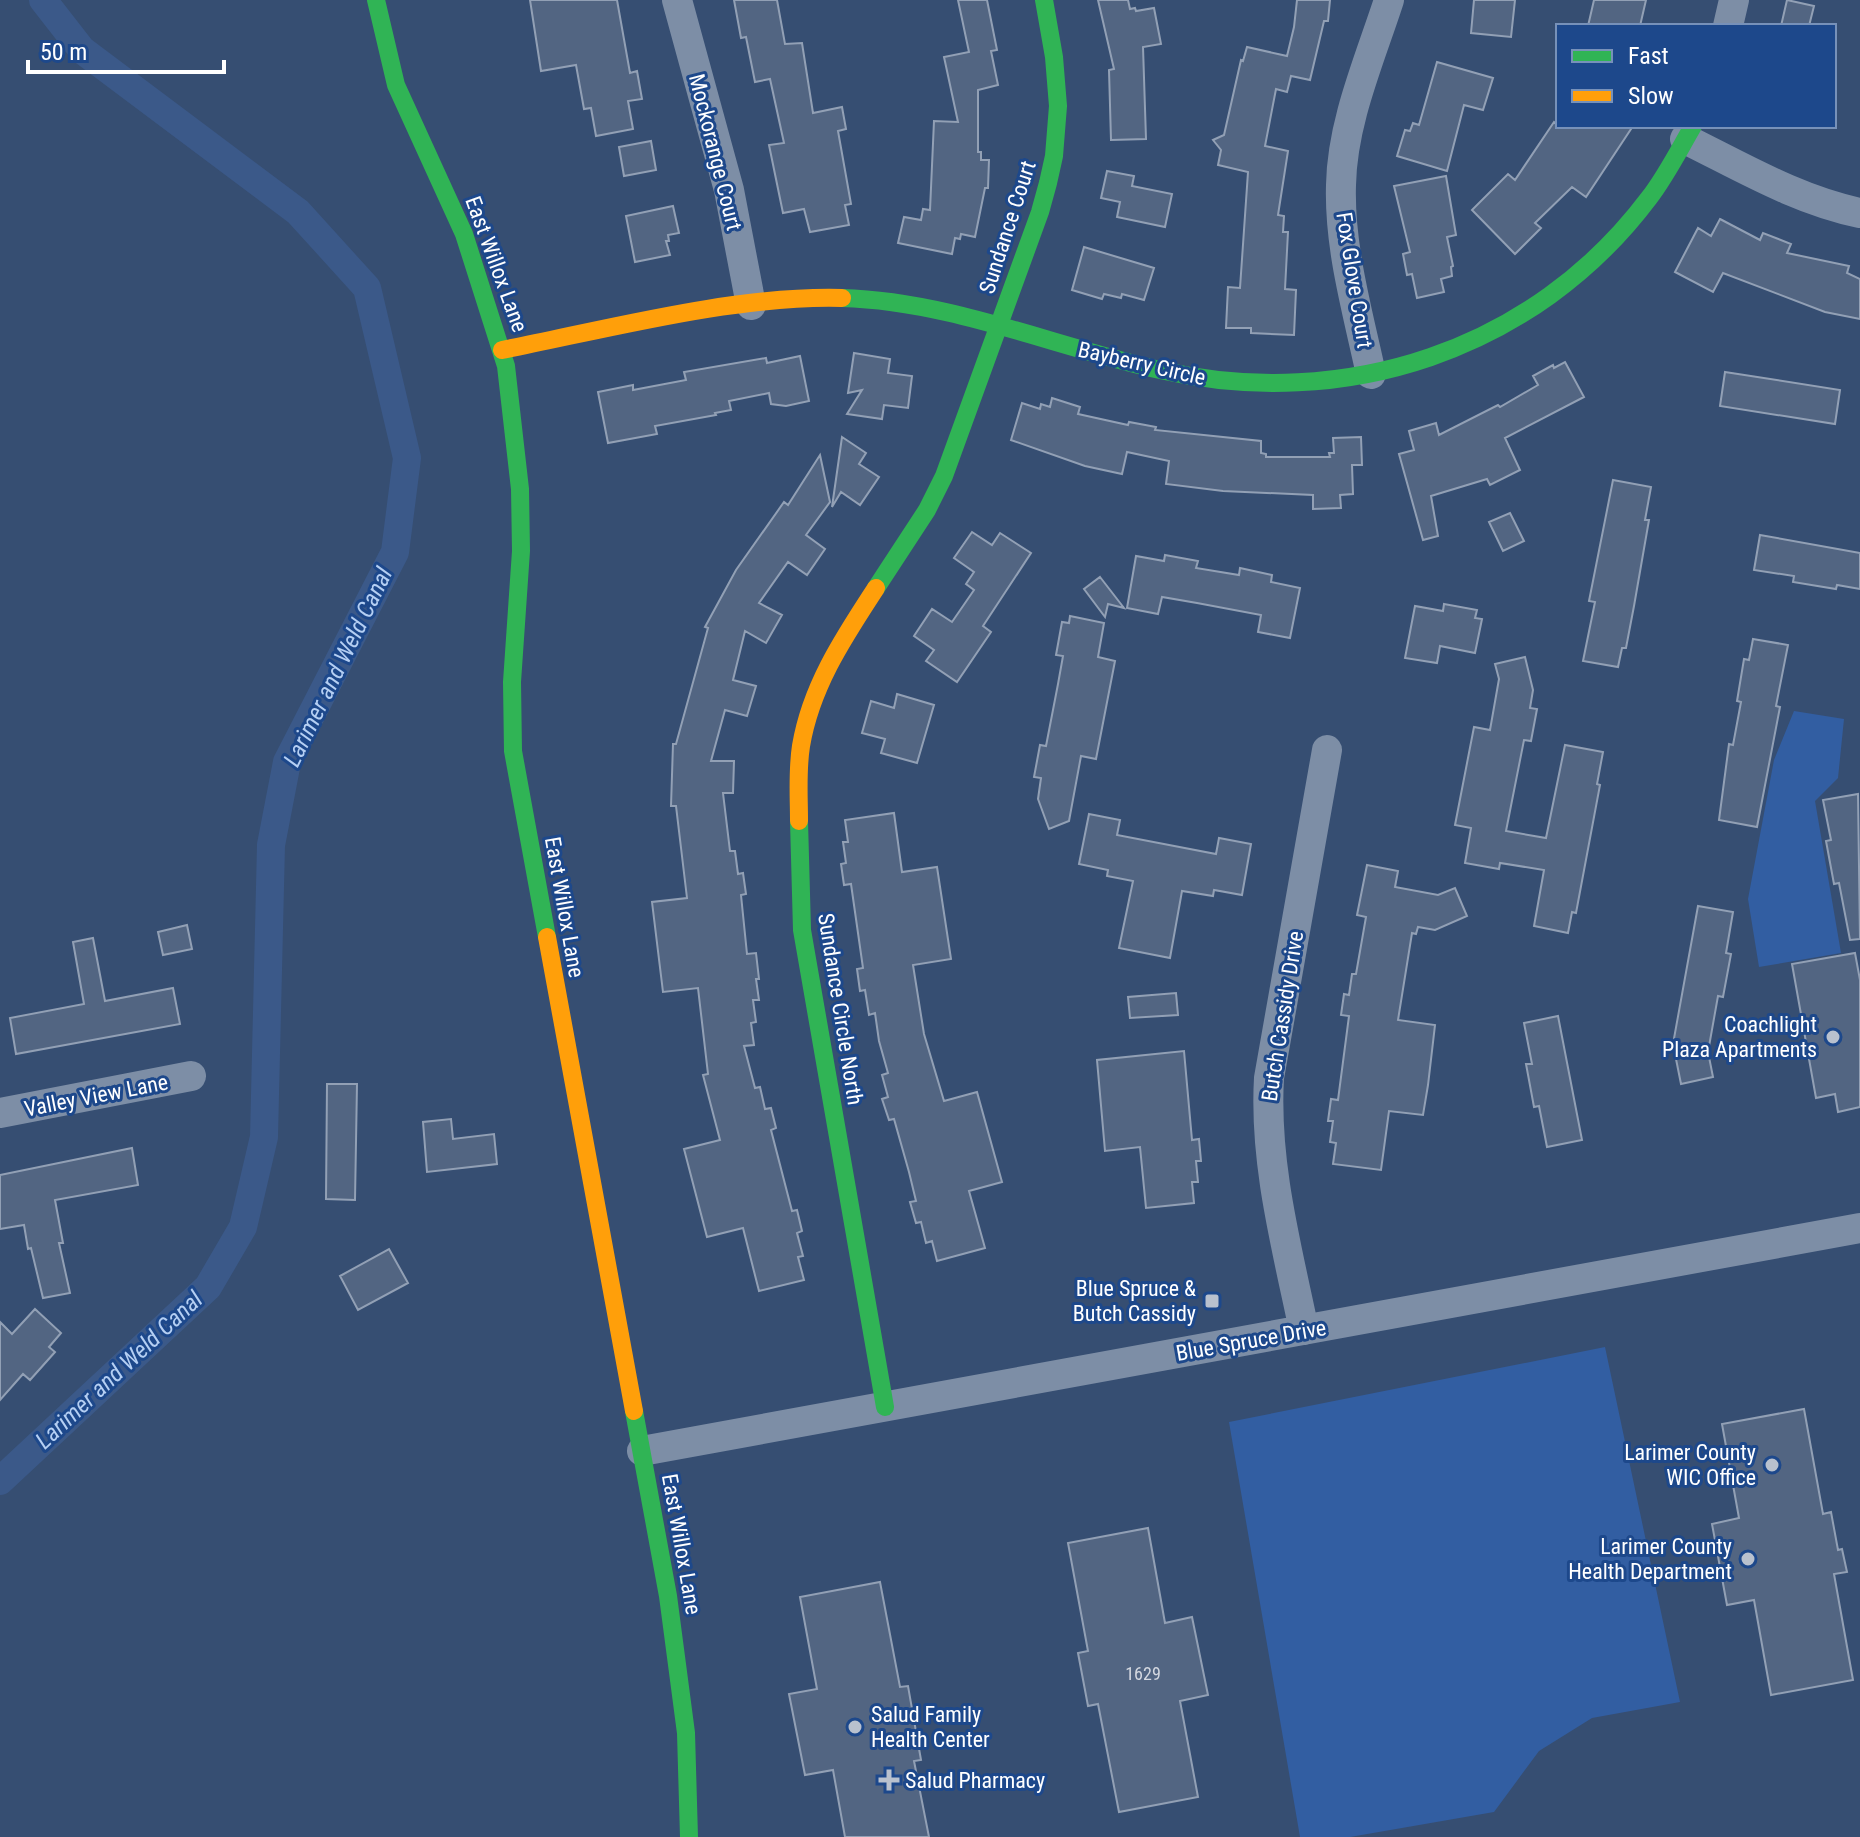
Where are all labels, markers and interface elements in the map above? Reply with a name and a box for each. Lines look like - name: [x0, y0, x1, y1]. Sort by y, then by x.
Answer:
- scale bar: [28, 24, 224, 74]
- legend: [1556, 24, 1836, 128]
- text: 50 m: [40, 38, 87, 66]
- text: Fast: [1628, 42, 1669, 70]
- street label: Mockorange Court: [684, 71, 747, 233]
- text: Slow: [1628, 82, 1674, 110]
- street label: Sundance Court: [974, 158, 1041, 297]
- street label: East Willox Lane: [460, 193, 533, 335]
- street label: Fox Glove Court: [1331, 210, 1378, 350]
- street label: Bayberry Circle: [1076, 337, 1208, 390]
- water label: Larimer and Weld Canal: [278, 562, 399, 771]
- street label: East Willox Lane: [540, 835, 589, 979]
- street label: Sundance Circle North: [813, 911, 868, 1107]
- street label: Butch Cassidy Drive: [1257, 929, 1308, 1103]
- place label: Coachlight Plaza Apartments: [1662, 1012, 1817, 1062]
- marker: Coachlight Plaza Apartments: [1824, 1028, 1842, 1046]
- street label: Valley View Lane: [22, 1069, 170, 1122]
- place label: Blue Spruce & Butch Cassidy: [1073, 1276, 1196, 1326]
- water label: Larimer and Weld Canal: [30, 1285, 209, 1455]
- marker: Blue Spruce & Butch Cassidy: [1203, 1292, 1221, 1310]
- street label: Blue Spruce Drive: [1174, 1315, 1328, 1366]
- place label: Larimer County WIC Office: [1624, 1440, 1756, 1490]
- marker: Larimer County WIC Office: [1763, 1456, 1781, 1474]
- street label: East Willox Lane: [657, 1472, 706, 1616]
- place label: Larimer County Health Department: [1568, 1534, 1732, 1584]
- marker: Larimer County Health Department: [1739, 1550, 1757, 1568]
- house number: 1629: [1125, 1663, 1161, 1684]
- place label: Salud Family Health Center: [871, 1702, 990, 1752]
- marker: Salud Family Health Center: [846, 1718, 864, 1736]
- place label: Salud Pharmacy: [905, 1768, 1045, 1793]
- marker: Salud Pharmacy: [880, 1771, 898, 1789]

